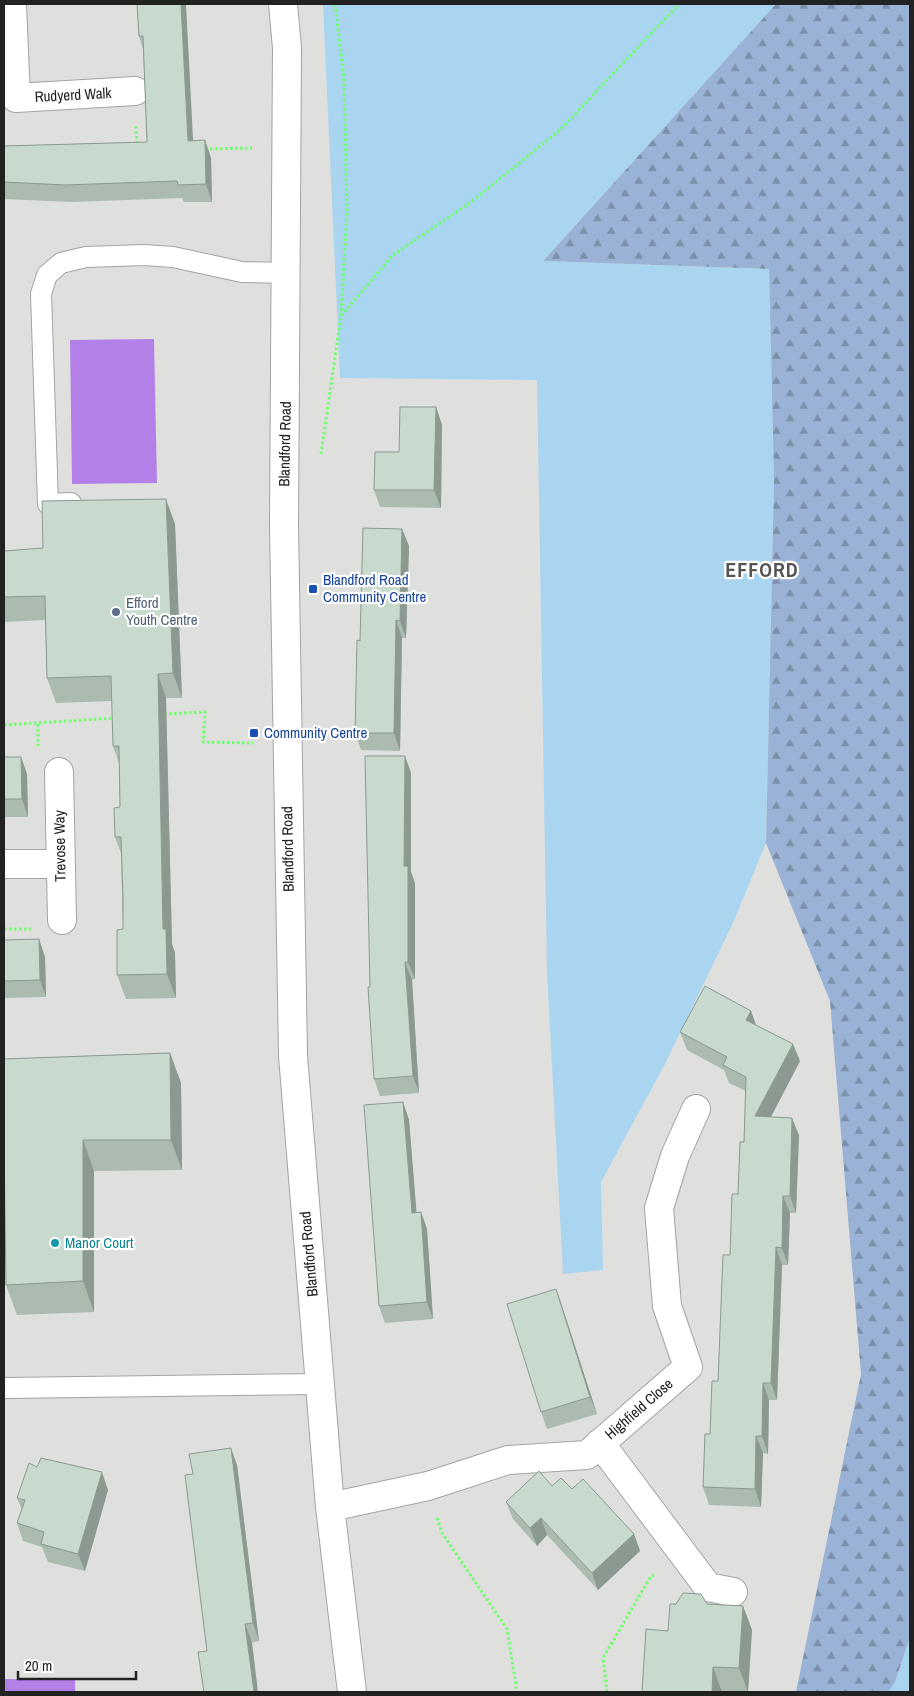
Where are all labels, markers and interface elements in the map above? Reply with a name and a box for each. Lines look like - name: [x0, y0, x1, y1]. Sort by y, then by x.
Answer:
- street label: Rudyerd Walk: [34, 82, 113, 107]
- street label: Blandford Road: [273, 401, 296, 487]
- district label: EFFORD: [725, 556, 799, 583]
- place label: Blandford Road Community Centre: [323, 569, 426, 607]
- marker: Blandford Road Community Centre: [307, 583, 319, 595]
- place label: Efford Youth Centre: [126, 592, 198, 630]
- marker: Efford Youth Centre: [110, 606, 122, 618]
- place label: Community Centre: [264, 722, 367, 743]
- marker: Community Centre: [248, 727, 260, 739]
- street label: Blandford Road: [276, 806, 299, 892]
- street label: Trevose Way: [48, 809, 71, 882]
- street label: Blandford Road: [294, 1211, 323, 1298]
- place label: Manor Court: [65, 1232, 134, 1253]
- marker: Manor Court: [49, 1237, 61, 1249]
- street label: Highfield Close: [600, 1373, 677, 1444]
- scale bar: [18, 1648, 135, 1680]
- text: 20 m: [25, 1655, 52, 1676]

